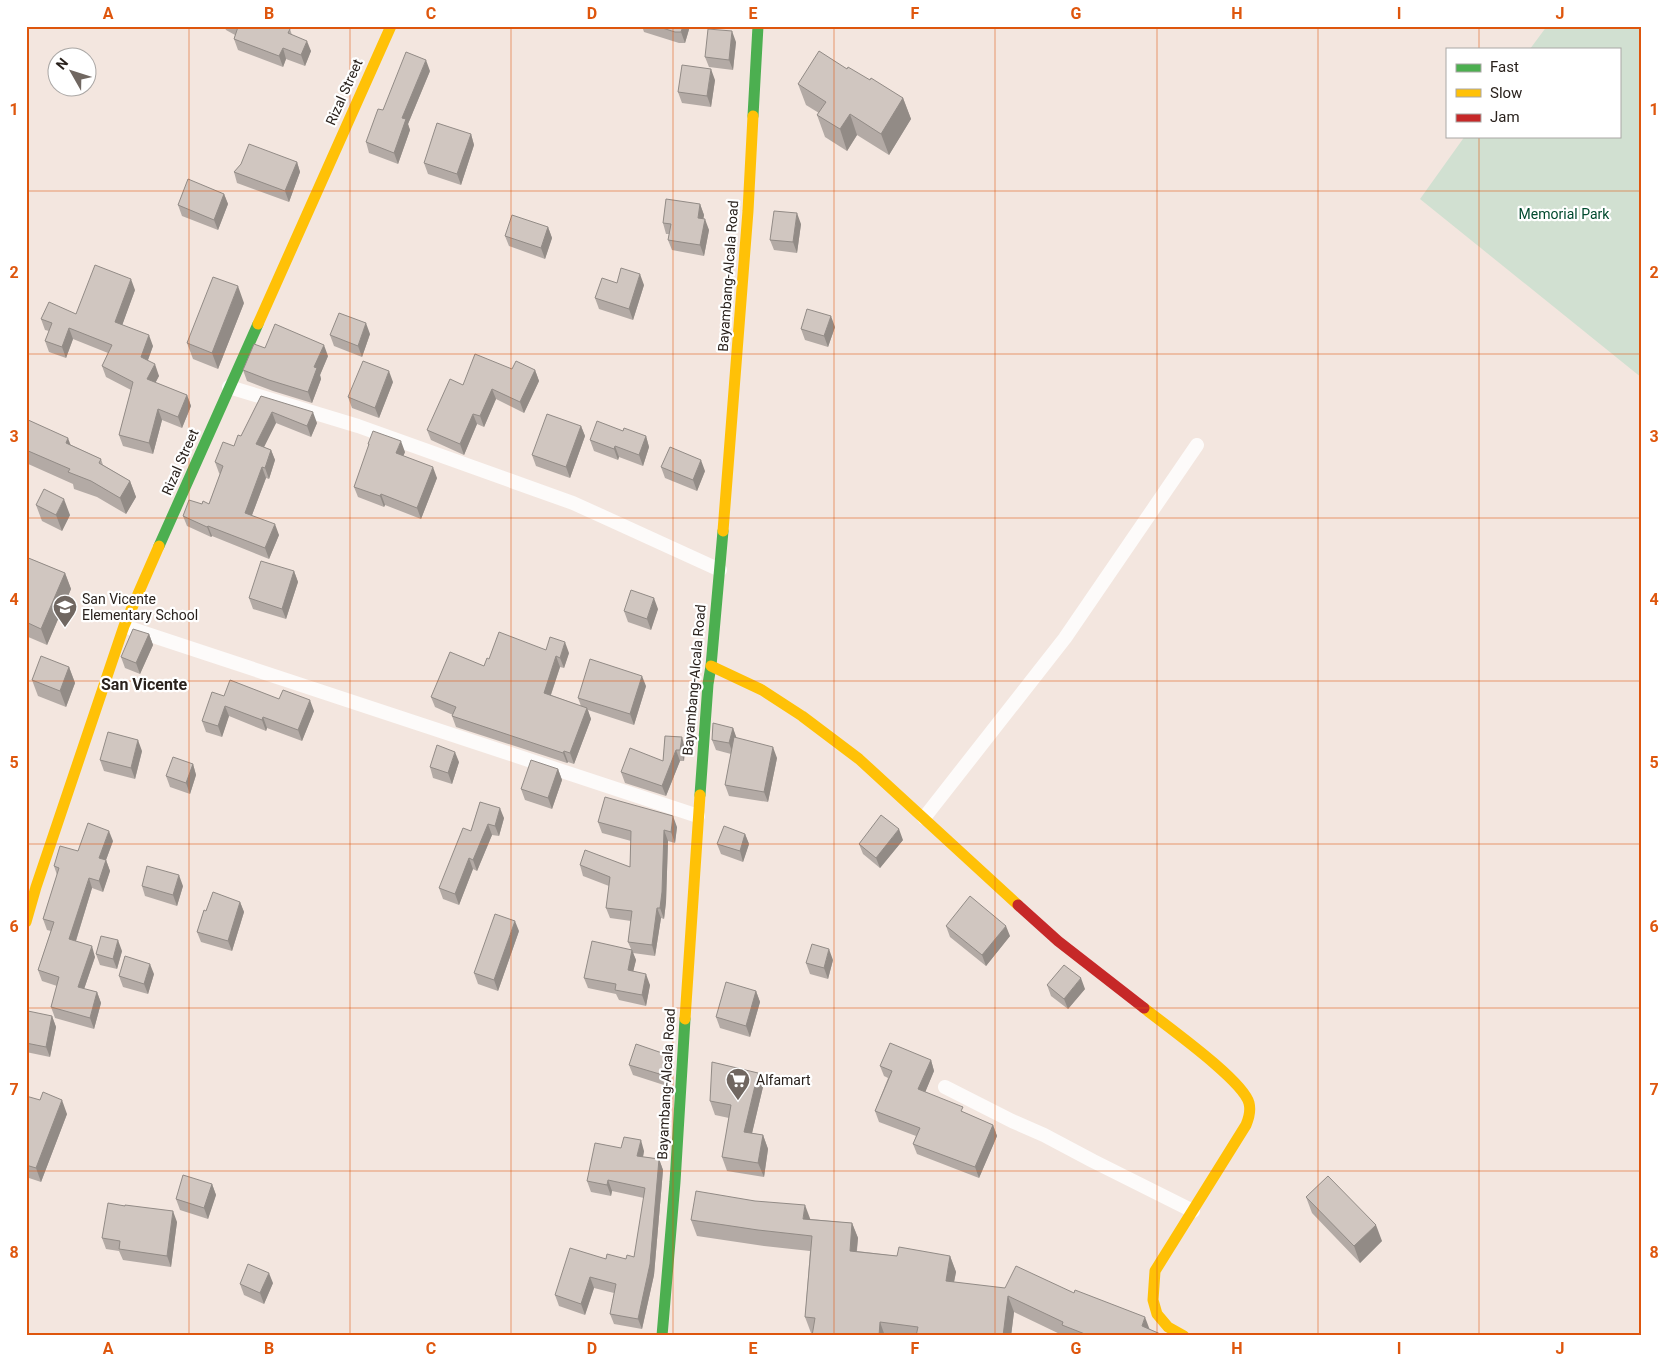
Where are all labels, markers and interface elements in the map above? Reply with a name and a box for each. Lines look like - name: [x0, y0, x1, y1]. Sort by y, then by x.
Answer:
- text: A: [103, 4, 114, 23]
- text: B: [264, 4, 274, 23]
- text: C: [426, 4, 436, 23]
- text: D: [587, 4, 597, 23]
- text: E: [749, 4, 758, 23]
- text: F: [911, 4, 920, 23]
- text: G: [1071, 4, 1082, 23]
- text: H: [1231, 4, 1243, 23]
- text: I: [1397, 4, 1401, 23]
- text: J: [1556, 4, 1564, 23]
- north arrow: [48, 48, 98, 98]
- legend: [1446, 48, 1620, 138]
- text: N: [53, 55, 71, 73]
- street label: Rizal Street: [322, 56, 366, 127]
- text: Fast: [1490, 58, 1519, 76]
- text: Slow: [1490, 84, 1522, 102]
- text: 1: [9, 100, 19, 119]
- text: 1: [1649, 100, 1659, 119]
- text: Jam: [1490, 108, 1520, 126]
- street label: Bayambang-Alcala Road: [715, 200, 741, 352]
- park label: Memorial Park: [1519, 206, 1610, 222]
- text: 2: [9, 263, 19, 282]
- text: 2: [1649, 263, 1659, 282]
- street label: Rizal Street: [158, 426, 202, 497]
- text: 3: [9, 427, 19, 446]
- text: 3: [1649, 427, 1659, 446]
- text: 4: [9, 590, 19, 609]
- text: 4: [1649, 590, 1659, 609]
- place label: San Vicente Elementary School: [82, 591, 198, 623]
- school or university icon: San Vicente Elementary School: [52, 594, 78, 628]
- street label: Bayambang-Alcala Road: [679, 604, 709, 756]
- district label: San Vicente: [101, 675, 187, 694]
- text: 5: [9, 753, 19, 772]
- text: 5: [1649, 753, 1659, 772]
- text: 6: [9, 917, 19, 936]
- text: 6: [1649, 917, 1659, 936]
- street label: Bayambang-Alcala Road: [654, 1008, 678, 1160]
- supermarket icon: Alfamart: [725, 1067, 751, 1101]
- place label: Alfamart: [756, 1072, 811, 1088]
- text: 7: [9, 1080, 19, 1099]
- text: 7: [1649, 1080, 1659, 1099]
- text: 8: [9, 1243, 19, 1262]
- text: 8: [1649, 1243, 1659, 1262]
- text: A: [103, 1339, 114, 1358]
- text: B: [264, 1339, 274, 1358]
- text: C: [426, 1339, 436, 1358]
- text: D: [587, 1339, 597, 1358]
- text: E: [749, 1339, 758, 1358]
- text: F: [911, 1339, 920, 1358]
- text: G: [1071, 1339, 1082, 1358]
- text: H: [1231, 1339, 1243, 1358]
- text: I: [1397, 1339, 1401, 1358]
- text: J: [1556, 1339, 1564, 1358]

